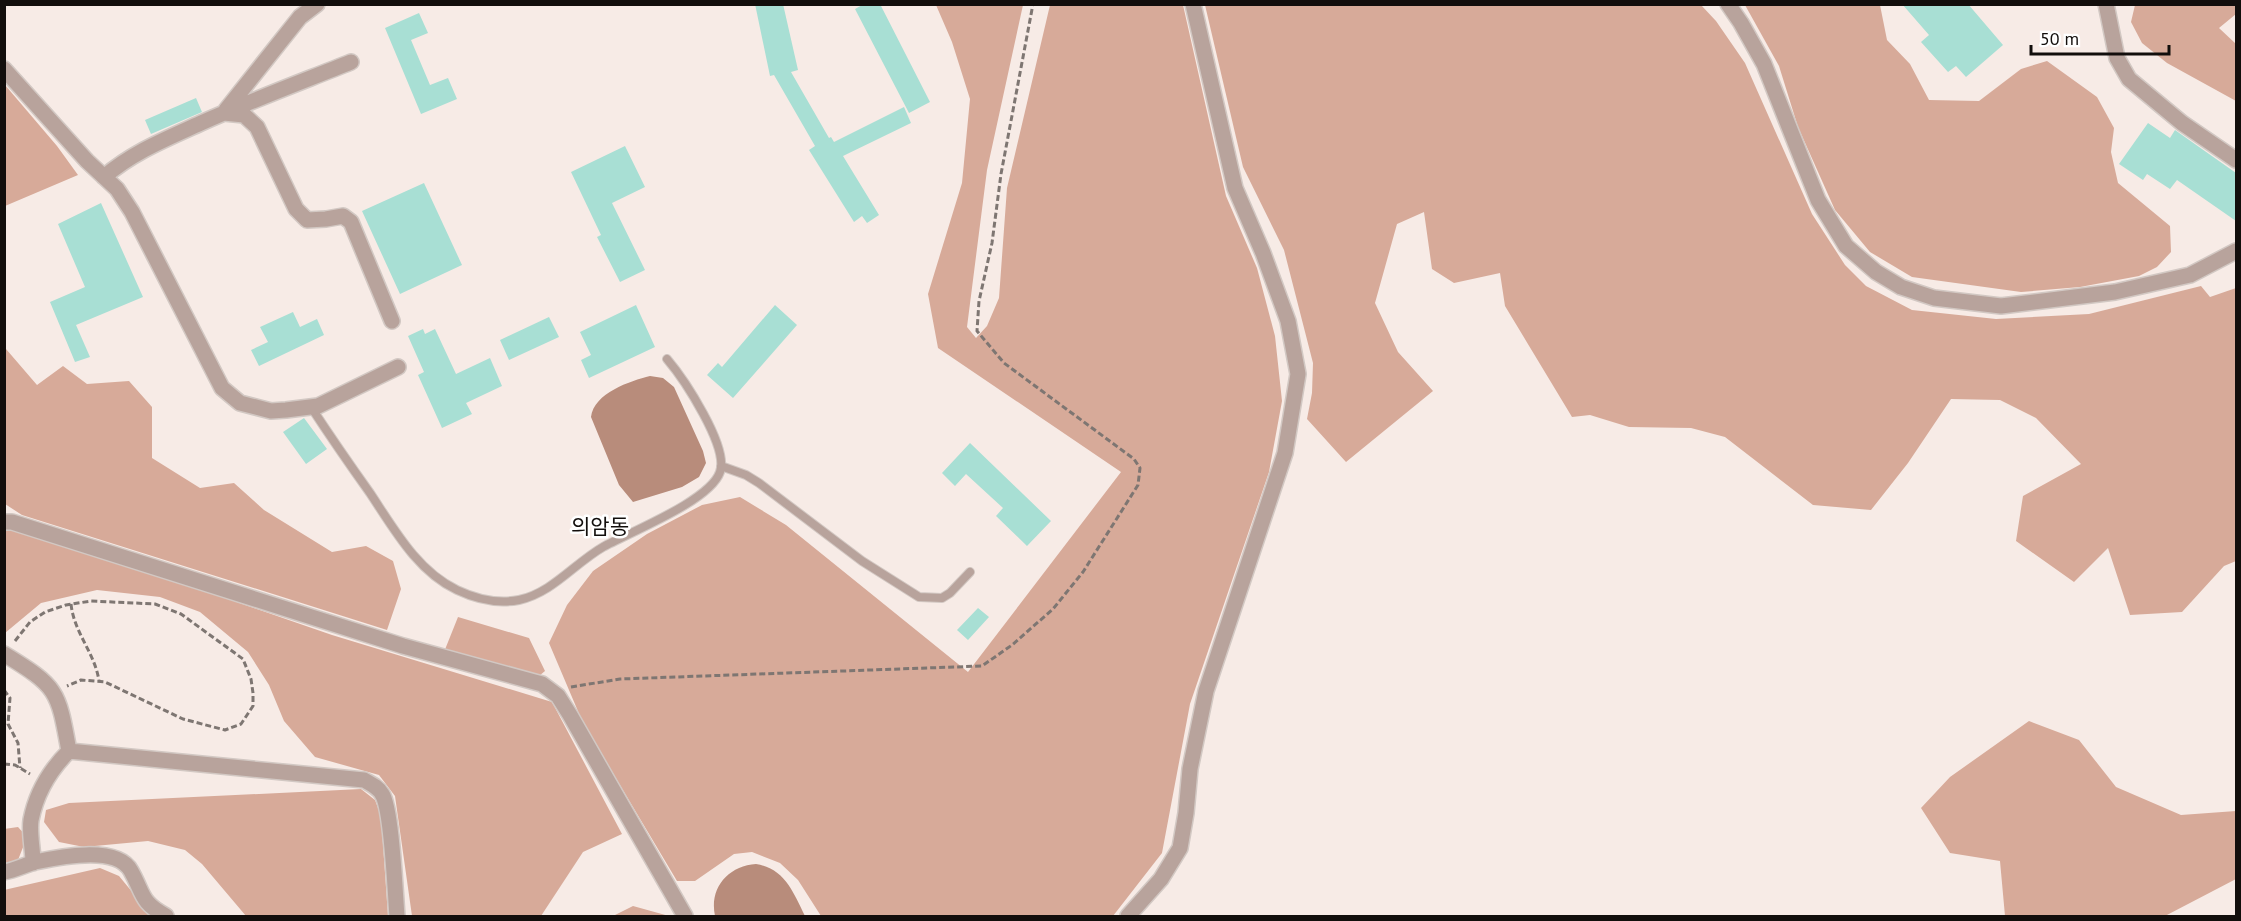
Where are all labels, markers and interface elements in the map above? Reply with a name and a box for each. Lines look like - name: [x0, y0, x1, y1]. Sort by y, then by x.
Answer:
- scale bar: [2031, 18, 2169, 56]
- text: 50 m: [2040, 27, 2079, 50]
- district label: 의암동: [571, 513, 629, 540]

